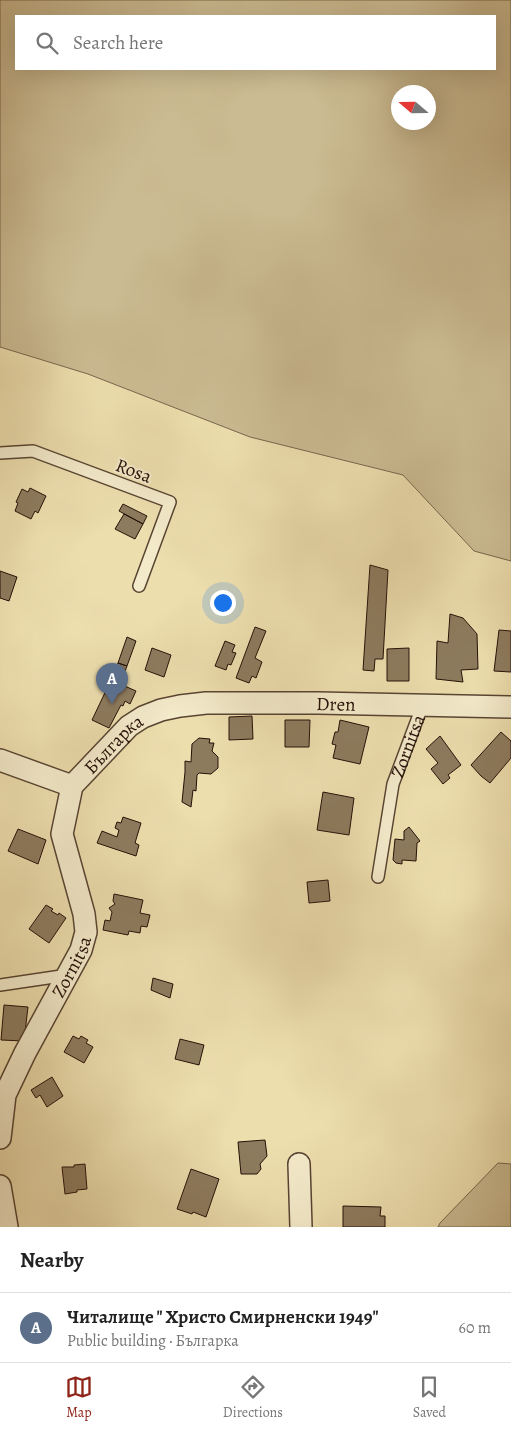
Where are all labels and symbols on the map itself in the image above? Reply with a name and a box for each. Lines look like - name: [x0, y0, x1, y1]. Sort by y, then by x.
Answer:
- north arrow: [391, 85, 436, 130]
- street label: Rosa: [112, 452, 156, 490]
- your location: [210, 590, 236, 616]
- pin: A: [96, 663, 128, 704]
- street label: Dren: [316, 691, 356, 718]
- street label: Българка: [78, 708, 148, 780]
- street label: Zornitsa: [385, 711, 432, 781]
- street label: Zornitsa: [46, 933, 98, 1002]

